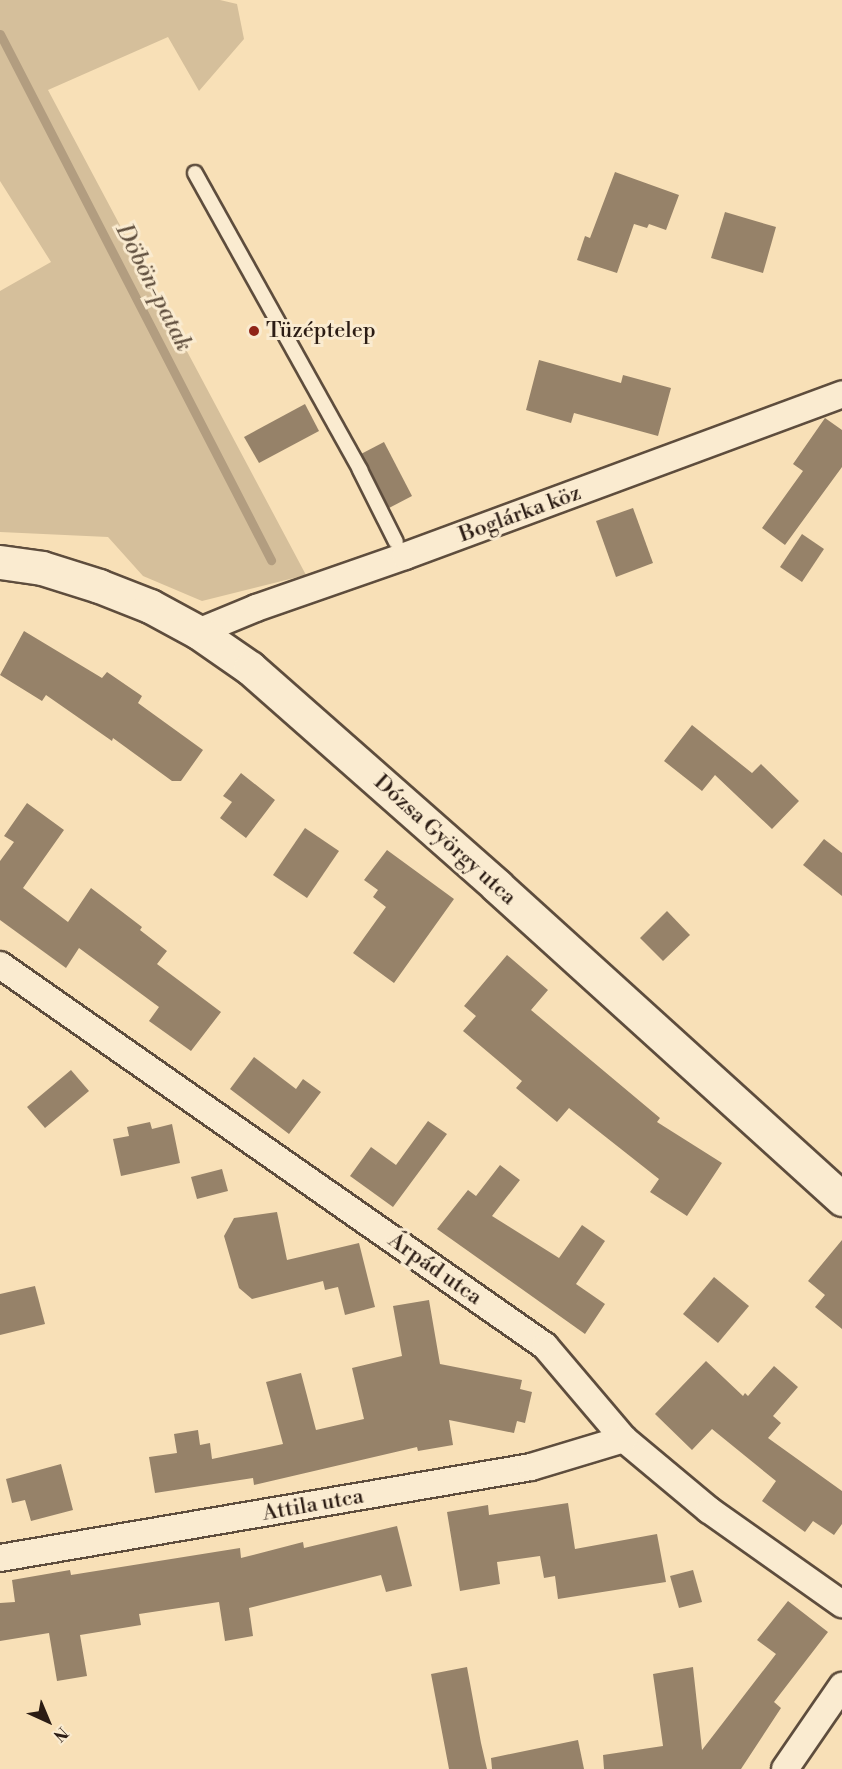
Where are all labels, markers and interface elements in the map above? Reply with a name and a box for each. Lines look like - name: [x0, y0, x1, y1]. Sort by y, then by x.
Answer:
- water label: Döbön-patak: [109, 219, 197, 357]
- place label: Tüzéptelep: [266, 318, 376, 344]
- marker: Tüzéptelep: [247, 324, 261, 338]
- street label: Boglárka köz: [455, 480, 585, 548]
- street label: Dózsa György utca: [368, 769, 522, 911]
- street label: Árpád utca: [383, 1227, 487, 1311]
- street label: Attila utca: [260, 1483, 366, 1527]
- north arrow: [18, 1691, 78, 1751]
- text: N: [49, 1722, 72, 1746]

